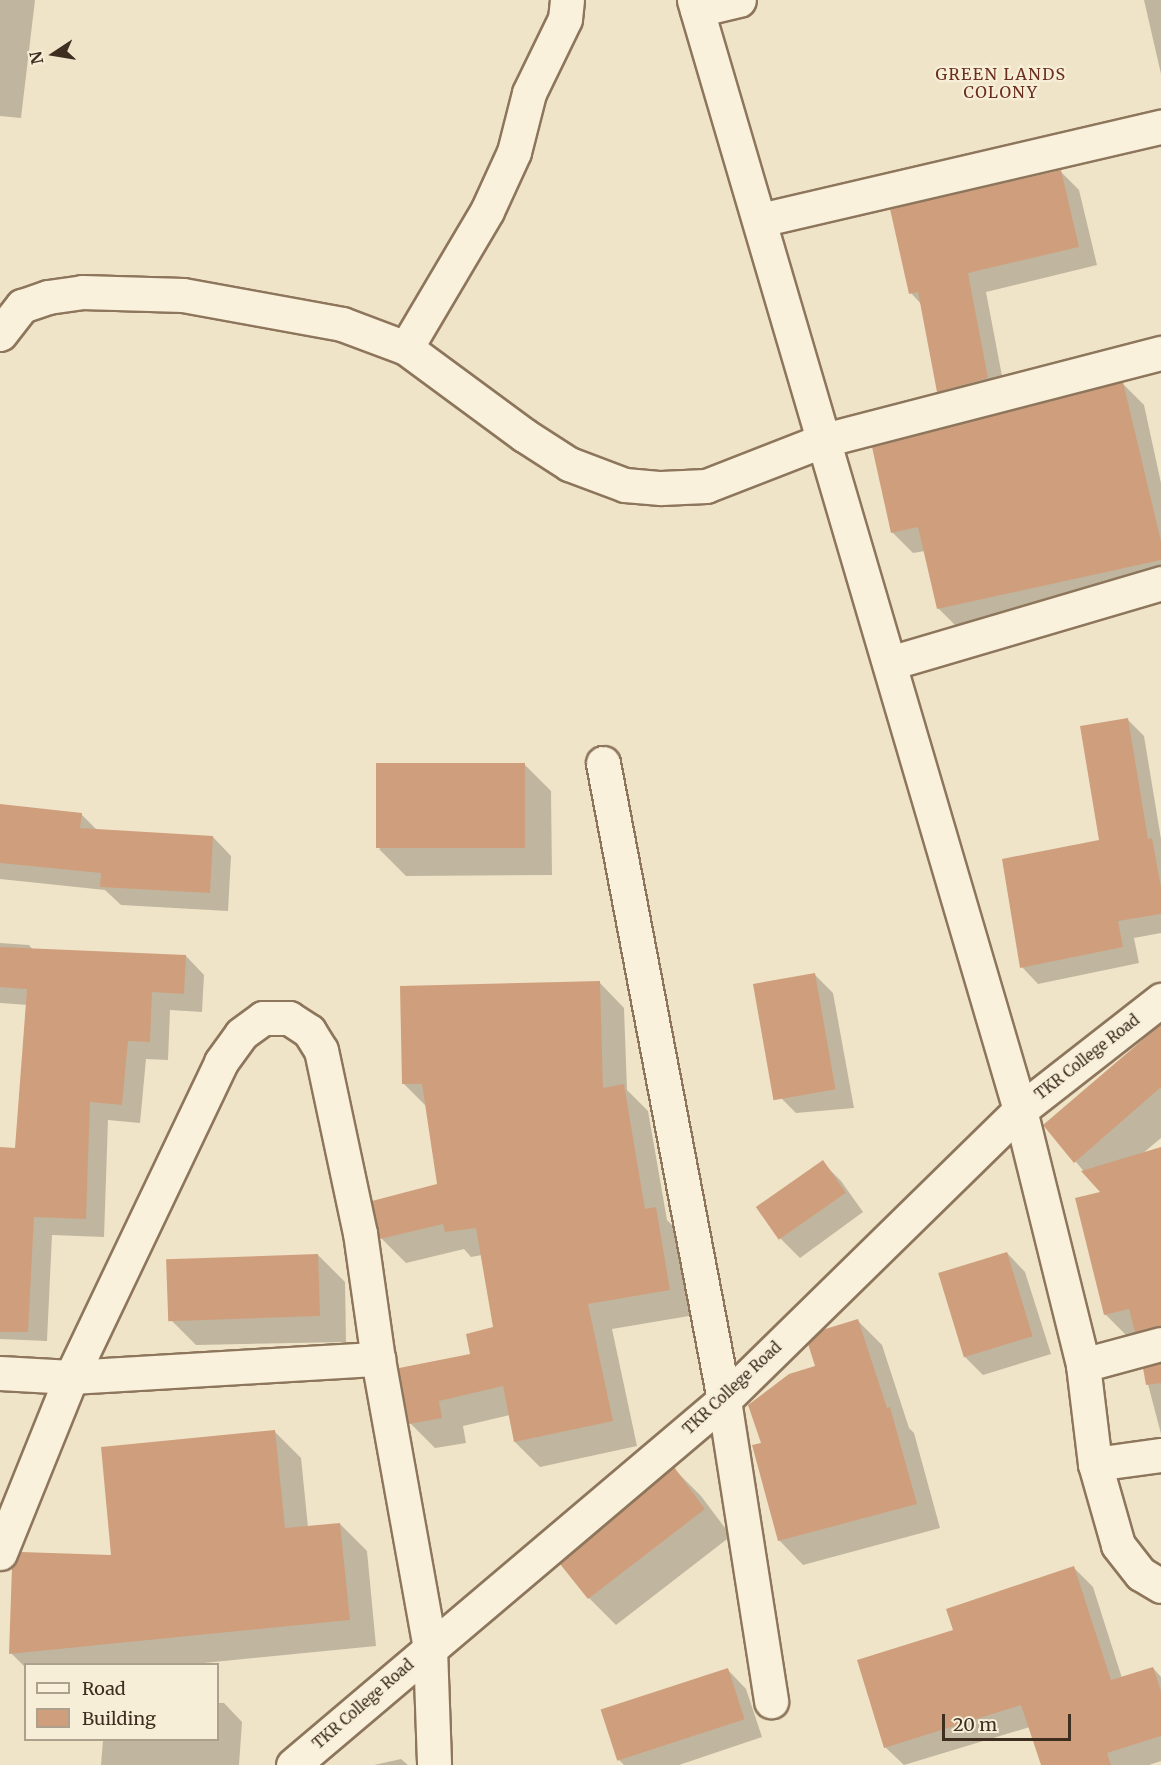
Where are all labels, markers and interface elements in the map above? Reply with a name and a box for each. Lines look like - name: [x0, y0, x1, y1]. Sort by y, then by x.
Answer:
- north arrow: [24, 24, 84, 84]
- text: N: [25, 49, 47, 66]
- district label: GREEN LANDS COLONY: [935, 64, 1067, 102]
- street label: TKR College Road: [1031, 1011, 1143, 1103]
- street label: TKR College Road: [679, 1338, 785, 1438]
- street label: TKR College Road: [309, 1655, 417, 1753]
- legend: [24, 1663, 219, 1741]
- text: Road: [82, 1677, 126, 1700]
- scale bar: [945, 1702, 1074, 1740]
- text: Building: [82, 1707, 156, 1730]
- text: 20 m: [953, 1713, 997, 1736]

